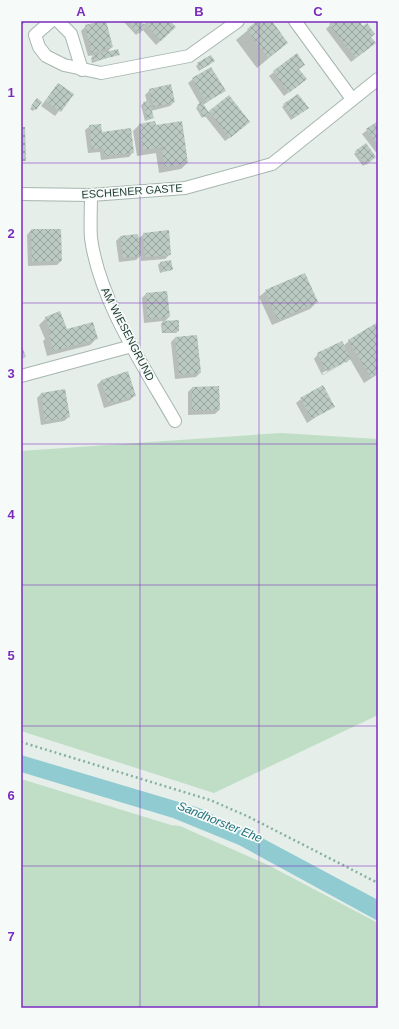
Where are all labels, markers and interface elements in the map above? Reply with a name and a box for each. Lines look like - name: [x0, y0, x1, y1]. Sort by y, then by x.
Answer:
- text: A: [76, 4, 86, 19]
- text: B: [194, 4, 204, 19]
- text: C: [313, 4, 323, 19]
- text: 1: [7, 85, 15, 100]
- street label: ESCHENER GASTE: [81, 181, 183, 201]
- text: 2: [7, 226, 15, 241]
- street label: AM WIESENGRUND: [99, 285, 157, 383]
- text: 3: [7, 366, 15, 381]
- text: 4: [7, 507, 15, 522]
- text: 5: [7, 648, 15, 663]
- text: 6: [7, 788, 15, 803]
- water label: Sandhorster Ehe: [176, 799, 265, 845]
- text: 7: [7, 929, 15, 944]

